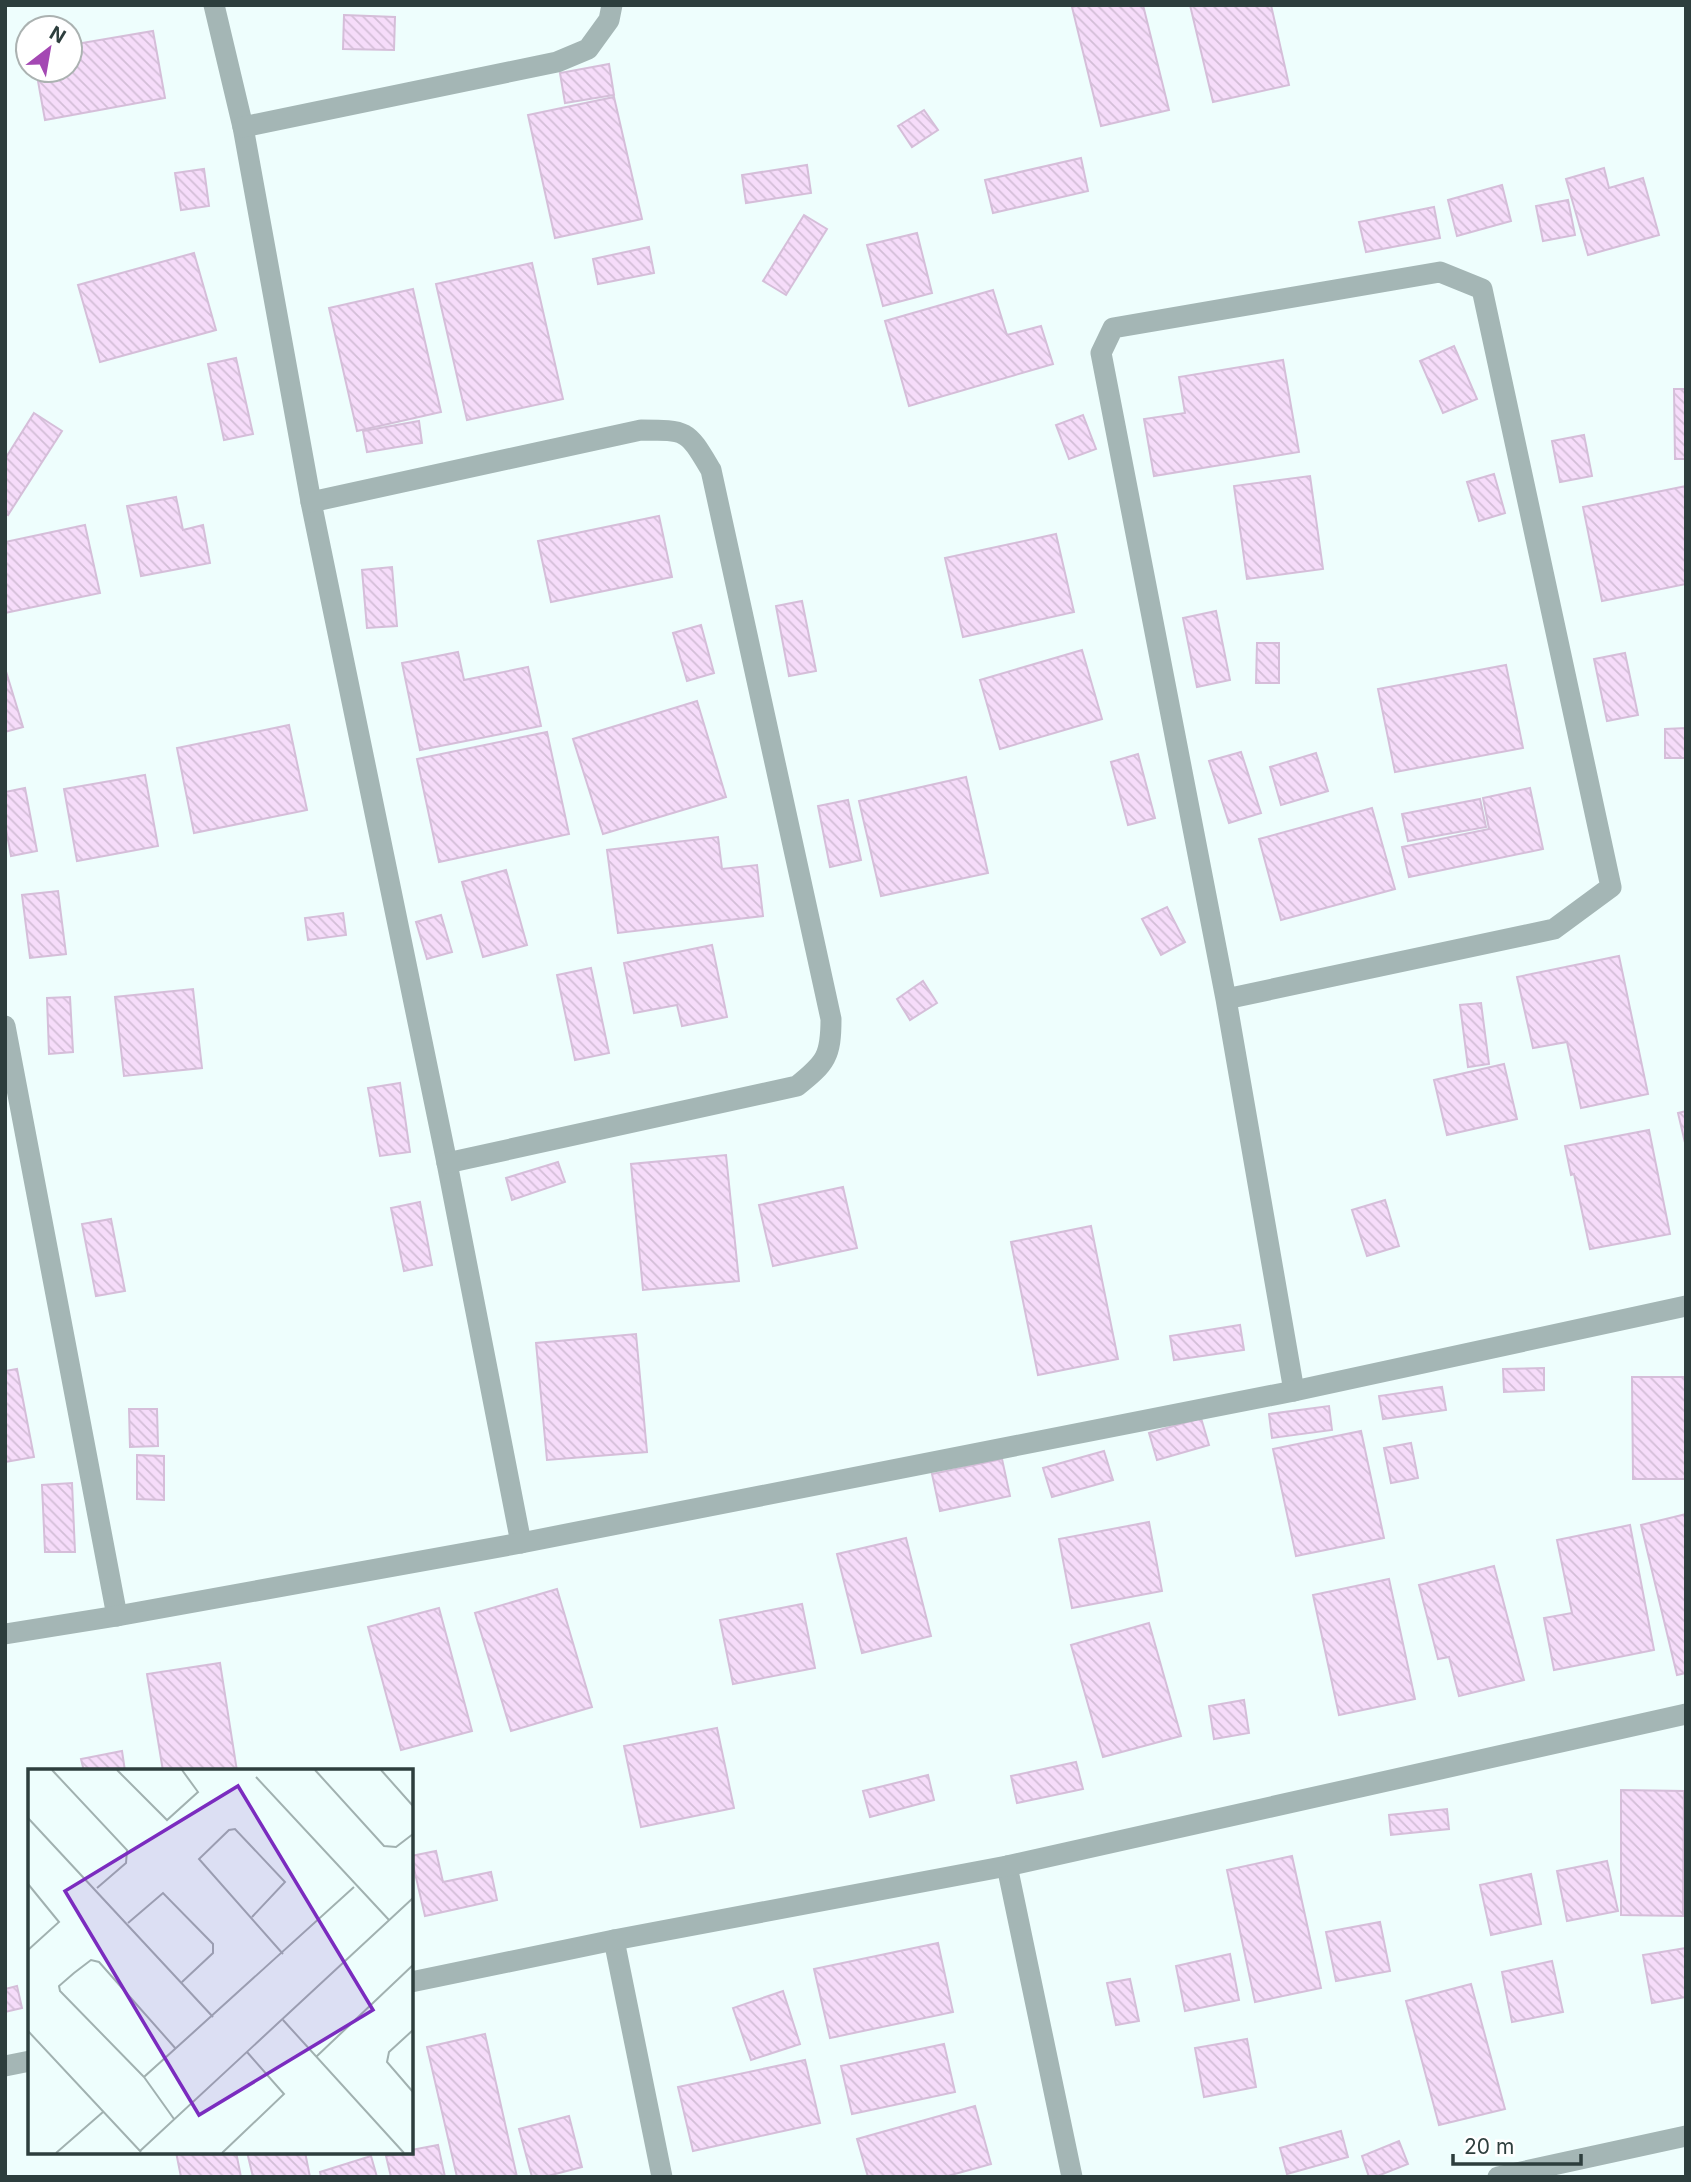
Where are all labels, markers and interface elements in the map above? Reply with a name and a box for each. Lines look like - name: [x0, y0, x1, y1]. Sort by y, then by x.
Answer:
- north arrow: [14, 14, 84, 84]
- text: N: [45, 21, 70, 48]
- inset map: [28, 1769, 413, 2154]
- scale bar: [1453, 2122, 1581, 2166]
- text: 20 m: [1464, 2134, 1514, 2159]

